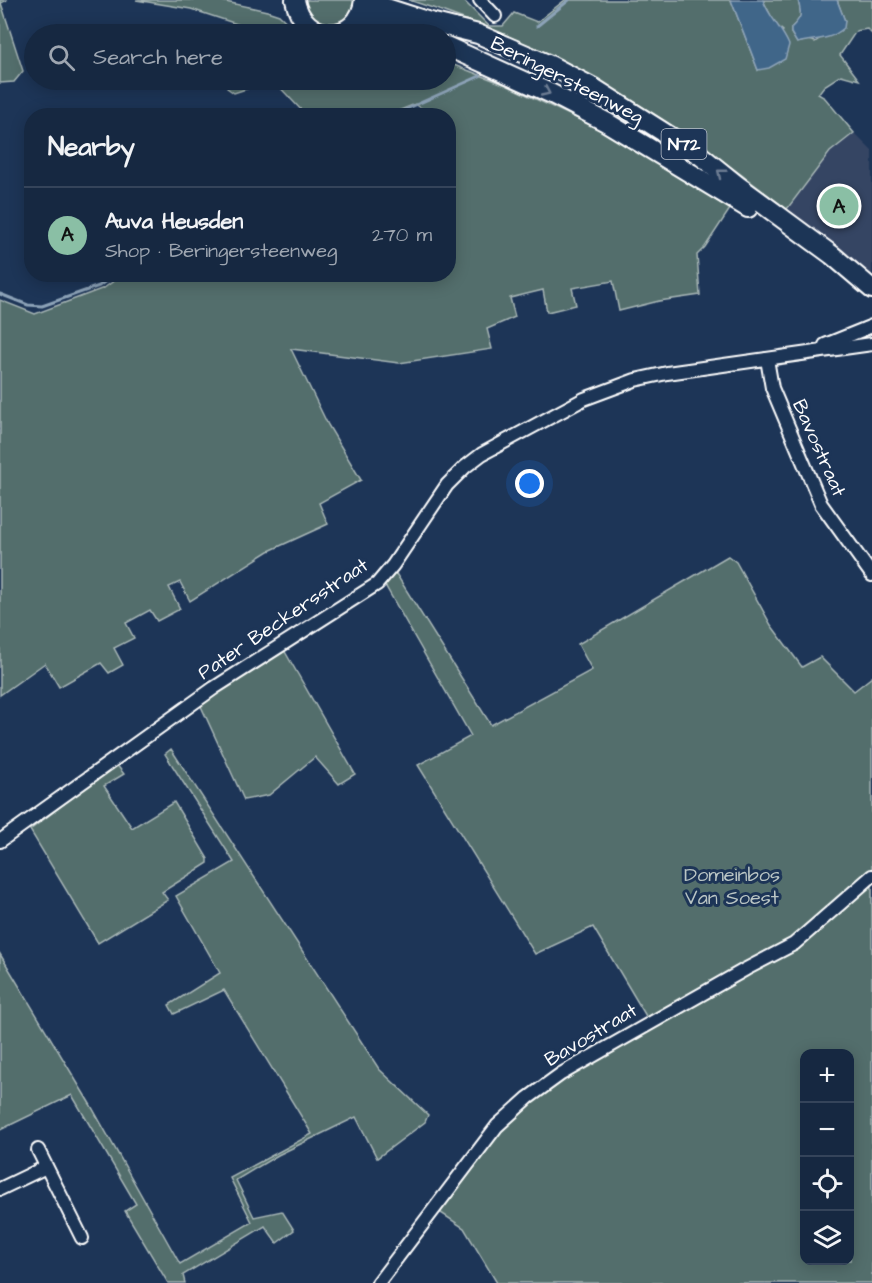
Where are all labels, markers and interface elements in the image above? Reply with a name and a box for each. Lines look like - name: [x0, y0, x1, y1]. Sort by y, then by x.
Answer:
- search box: [24, 24, 456, 90]
- street label: Beringersteenweg: [485, 29, 648, 132]
- icon: search: [45, 41, 78, 74]
- text: Search here: [93, 42, 223, 73]
- one-way arrow: [540, 84, 551, 96]
- text: Nearby: [48, 129, 135, 165]
- road number: N72: [662, 129, 706, 159]
- one-way arrow: [717, 169, 728, 180]
- pin: A: [820, 184, 858, 228]
- text: Auva Heusden: [105, 206, 243, 237]
- text: A: [61, 221, 74, 249]
- text: 270 m: [372, 221, 432, 249]
- text: Shop · Beringersteenweg: [105, 237, 337, 265]
- street label: Bavostraat: [785, 395, 853, 501]
- your location: [515, 469, 544, 498]
- street label: Pater Beckersstraat: [192, 551, 374, 687]
- park label: Domeinbos Van Soest: [684, 861, 780, 912]
- street label: Bavostraat: [539, 996, 643, 1074]
- map controls: [800, 1049, 854, 1265]
- button: +: [800, 1049, 854, 1103]
- button: −: [800, 1103, 854, 1157]
- button: locate: [800, 1157, 854, 1211]
- button: layers: [800, 1211, 854, 1265]

